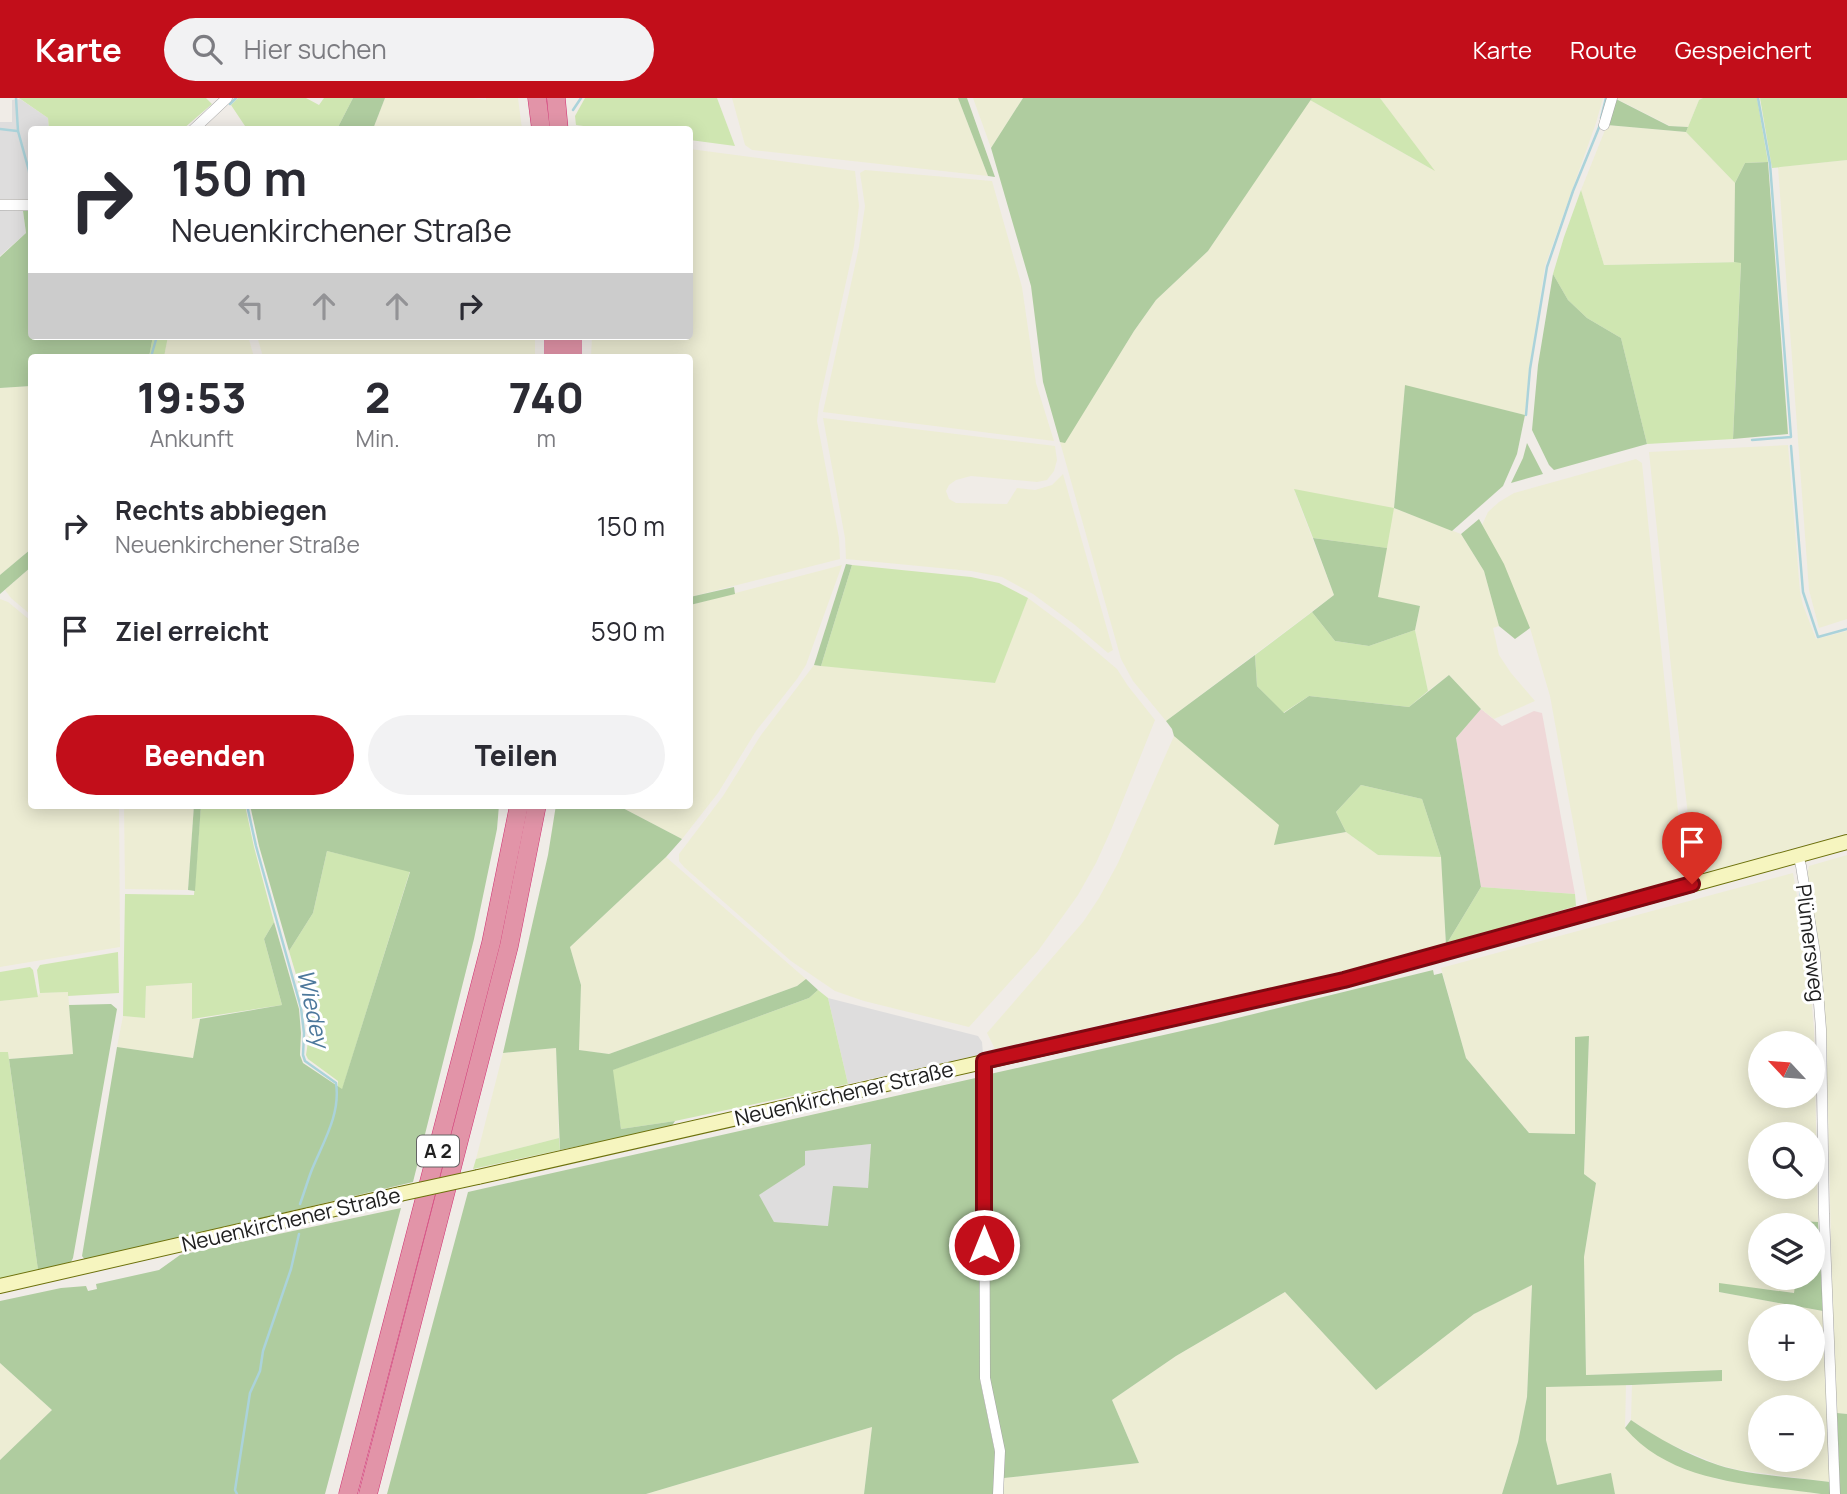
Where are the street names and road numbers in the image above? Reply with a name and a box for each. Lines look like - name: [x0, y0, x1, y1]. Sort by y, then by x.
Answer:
- street label: Plümersweg: [1790, 883, 1832, 1003]
- street label: Neuenkirchener Straße: [732, 1054, 956, 1132]
- road number: A 2: [417, 1135, 459, 1166]
- street label: Neuenkirchener Straße: [179, 1180, 403, 1258]

